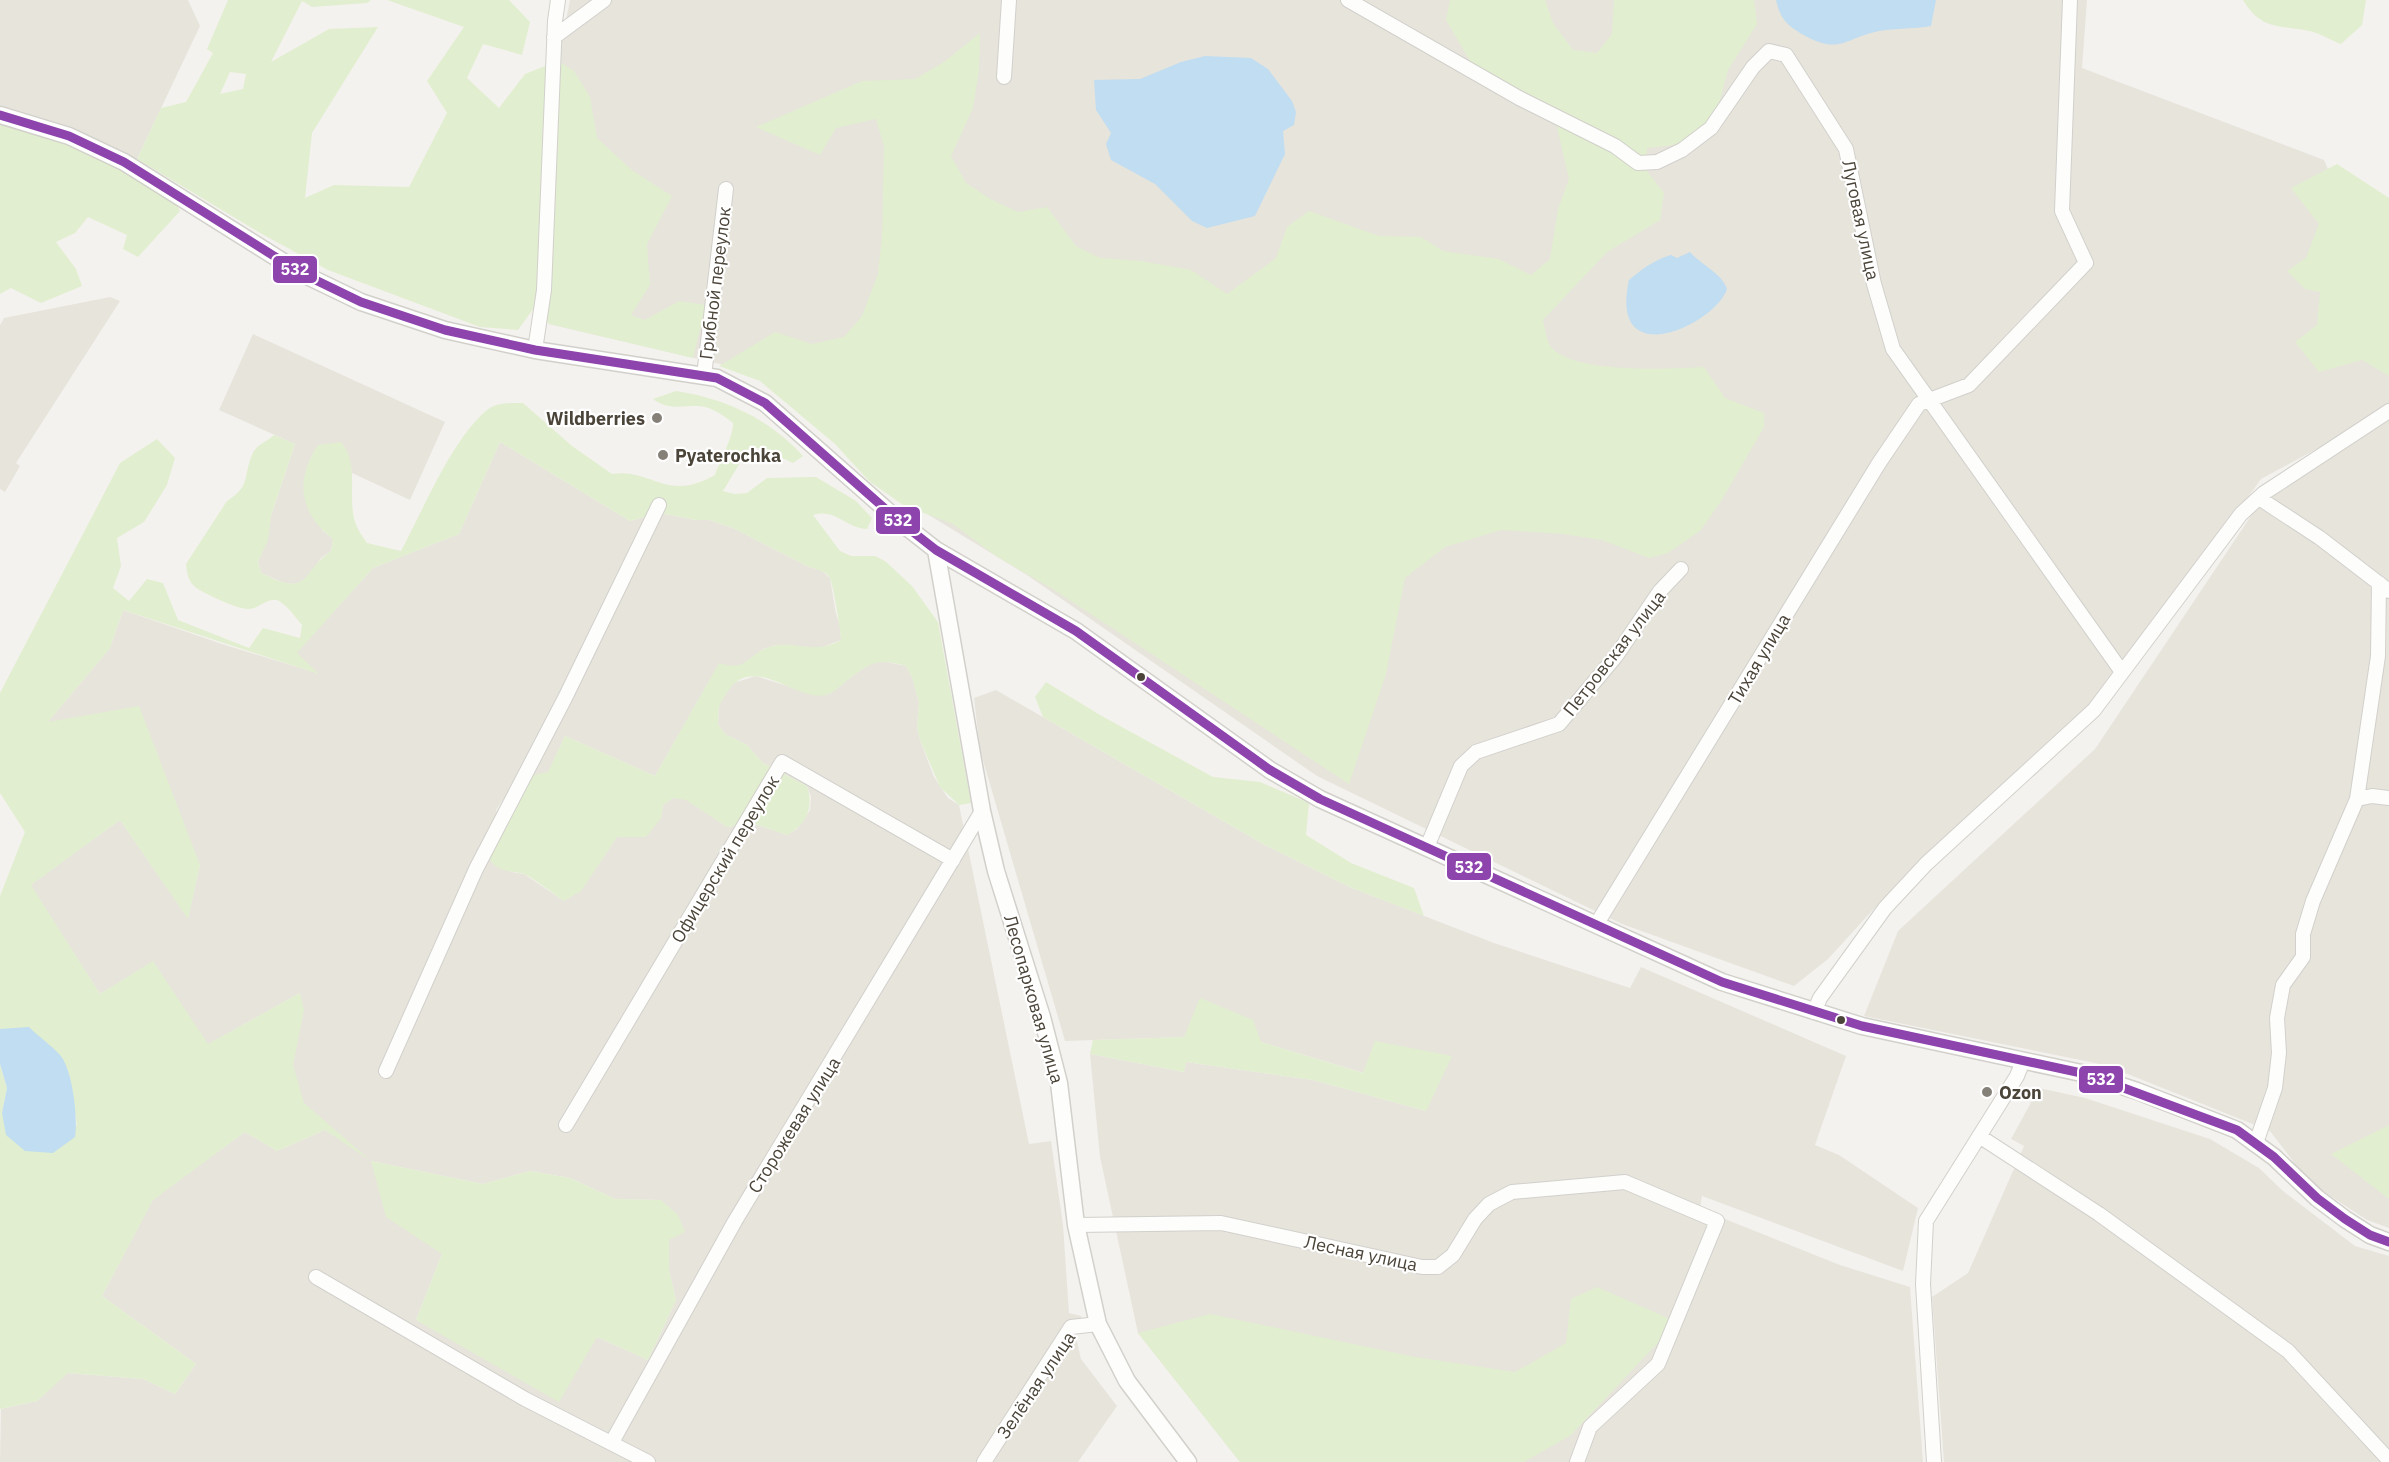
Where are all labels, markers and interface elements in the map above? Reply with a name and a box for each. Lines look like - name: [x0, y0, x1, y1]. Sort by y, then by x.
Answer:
- street label: Луговая улица: [1837, 158, 1885, 283]
- street label: Грибной переулок: [694, 205, 736, 361]
- line badge: 532: [272, 255, 318, 284]
- text: 532: [281, 259, 309, 279]
- place label: Wildberries: [546, 407, 645, 430]
- marker: Wildberries: [650, 411, 664, 425]
- place label: Pyaterochka: [675, 444, 781, 467]
- marker: Pyaterochka: [656, 448, 670, 462]
- line badge: 532: [875, 506, 921, 535]
- text: 532: [884, 510, 912, 530]
- street label: Петровская улица: [1558, 585, 1670, 720]
- street label: Тихая улица: [1723, 609, 1795, 709]
- unlabelled marker: [1135, 671, 1147, 683]
- street label: Офицерский переулок: [666, 771, 784, 947]
- line badge: 532: [1446, 852, 1492, 881]
- text: 532: [1455, 857, 1483, 877]
- street label: Лесопарковая улица: [999, 912, 1069, 1086]
- unlabelled marker: [1835, 1014, 1847, 1026]
- street label: Сторожевая улица: [743, 1052, 845, 1197]
- line badge: 532: [2078, 1065, 2124, 1094]
- text: 532: [2087, 1069, 2115, 1089]
- place label: Ozon: [1999, 1081, 2042, 1104]
- marker: Ozon: [1980, 1085, 1994, 1099]
- street label: Лесная улица: [1302, 1230, 1420, 1276]
- street label: Зелёная улица: [992, 1327, 1081, 1443]

